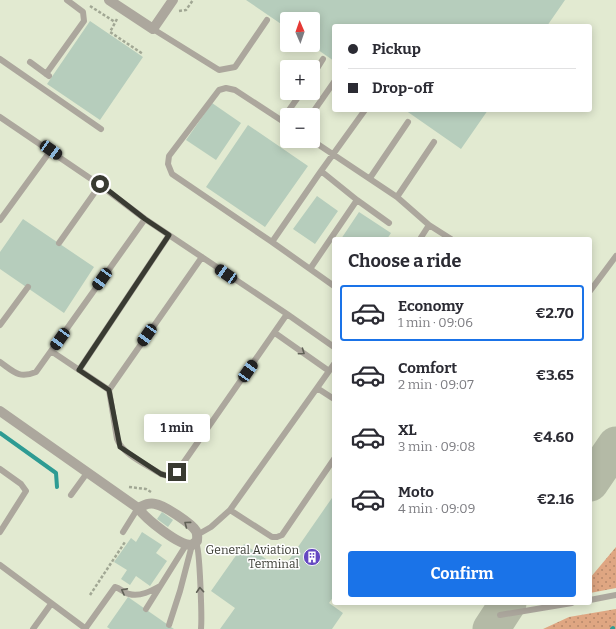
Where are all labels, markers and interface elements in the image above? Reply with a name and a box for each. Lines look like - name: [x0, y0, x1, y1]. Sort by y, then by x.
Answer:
- north arrow: [280, 12, 320, 52]
- map controls: [280, 12, 320, 148]
- text: Pickup: [372, 40, 421, 58]
- button: +: [280, 60, 320, 100]
- text: Drop-off: [372, 79, 433, 97]
- button: −: [280, 108, 320, 148]
- car: [38, 138, 64, 162]
- route start: [91, 175, 109, 193]
- text: Choose a ride: [348, 250, 461, 272]
- car: [213, 262, 239, 286]
- car: [90, 266, 114, 292]
- icon: car: [350, 295, 386, 331]
- text: Economy: [398, 297, 464, 315]
- text: €2.70: [535, 304, 574, 322]
- text: 1 min · 09:06: [398, 315, 473, 330]
- car: [135, 322, 159, 348]
- car: [48, 326, 72, 352]
- one-way arrow: [297, 347, 304, 354]
- icon: car: [350, 357, 386, 393]
- car: [236, 358, 260, 384]
- text: Comfort: [398, 359, 457, 377]
- text: €3.65: [536, 366, 574, 384]
- text: 2 min · 09:07: [398, 377, 474, 392]
- callout: 1 min: [144, 414, 210, 442]
- icon: car: [350, 419, 386, 455]
- text: 1 min: [161, 420, 193, 435]
- text: XL: [398, 421, 417, 439]
- text: €4.60: [533, 428, 574, 446]
- text: 3 min · 09:08: [398, 439, 475, 454]
- route end: [168, 463, 186, 481]
- icon: car: [350, 481, 386, 517]
- text: Moto: [398, 483, 434, 501]
- text: €2.16: [537, 490, 574, 508]
- text: 4 min · 09:09: [398, 501, 475, 516]
- one-way arrow: [185, 521, 192, 528]
- place label: General Aviation Terminal: [206, 543, 300, 571]
- building icon: General Aviation Terminal: [302, 547, 322, 567]
- button: Confirm: [348, 551, 576, 597]
- one-way arrow: [195, 587, 204, 593]
- one-way arrow: [121, 588, 128, 596]

